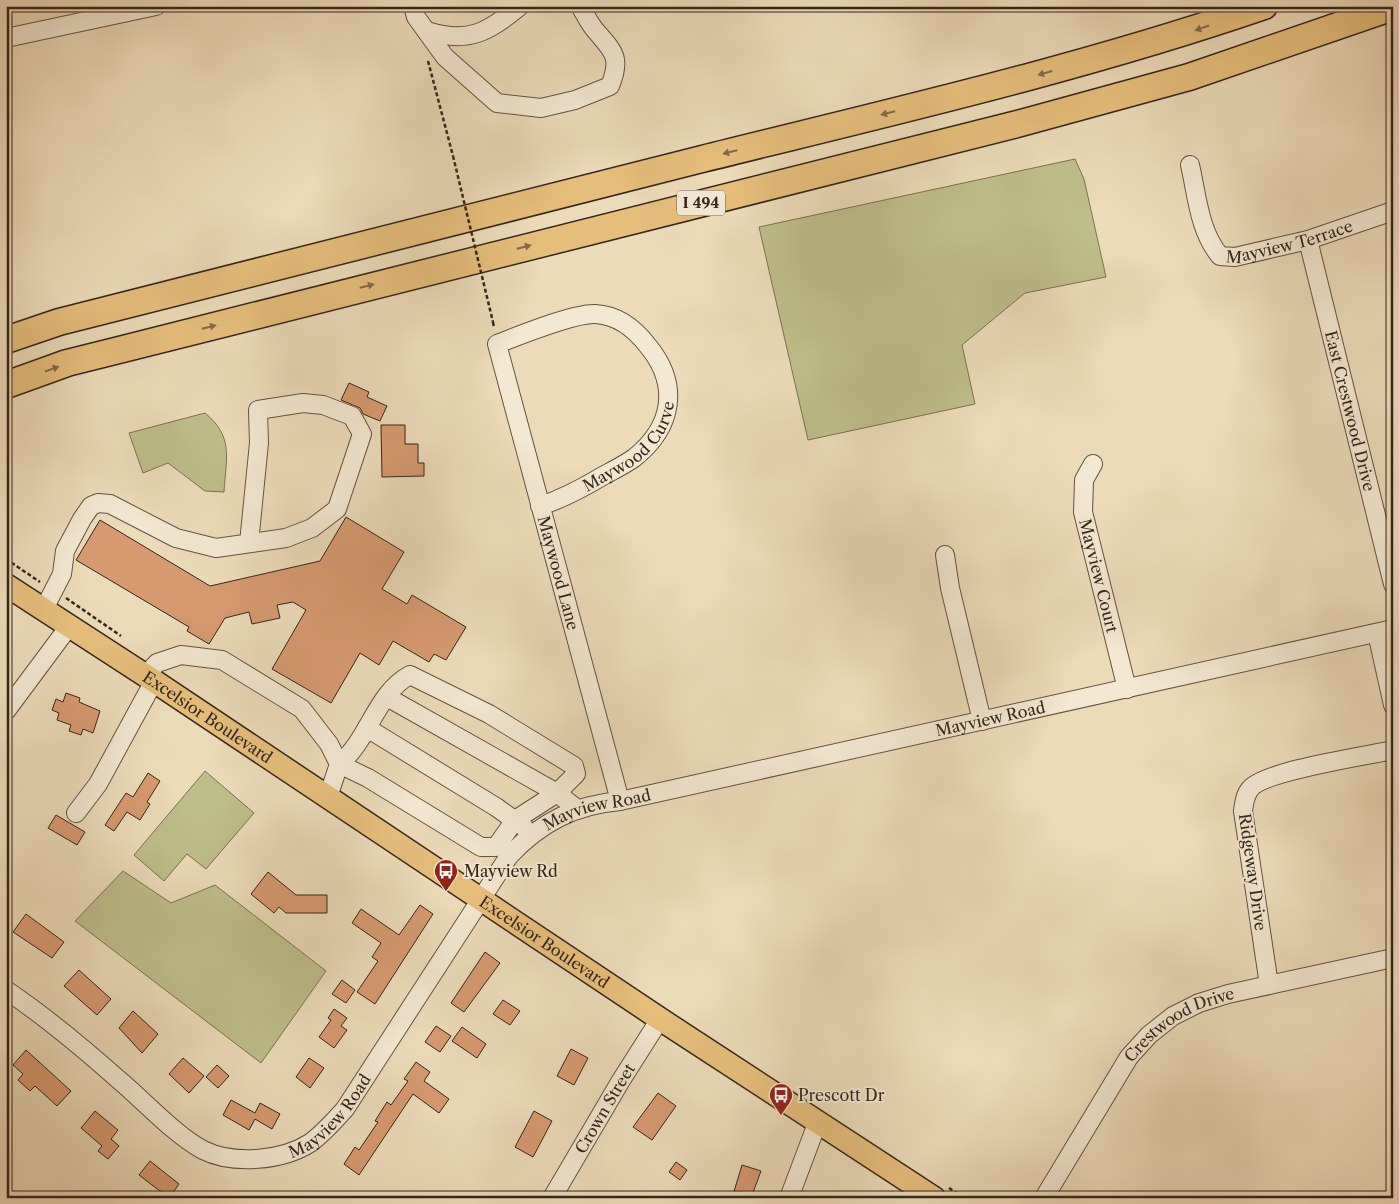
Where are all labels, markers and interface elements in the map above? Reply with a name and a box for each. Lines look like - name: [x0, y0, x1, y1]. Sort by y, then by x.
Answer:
- one-way arrow: [1194, 24, 1209, 32]
- one-way arrow: [1038, 69, 1053, 77]
- one-way arrow: [880, 109, 895, 117]
- one-way arrow: [723, 148, 738, 156]
- road number: I 494: [677, 190, 725, 216]
- street label: Mayview Terrace: [1225, 216, 1355, 267]
- one-way arrow: [517, 243, 532, 251]
- one-way arrow: [359, 282, 374, 290]
- one-way arrow: [202, 322, 217, 330]
- street label: East Crestwood Drive: [1321, 328, 1380, 493]
- one-way arrow: [45, 365, 60, 372]
- street label: Maywood Curve: [579, 400, 678, 496]
- street label: Maywood Lane: [534, 514, 584, 632]
- street label: Mayview Court: [1075, 517, 1123, 635]
- street label: Excelsior Boulevard: [139, 666, 277, 767]
- street label: Mayview Road: [934, 697, 1047, 741]
- street label: Mayview Road: [539, 784, 653, 834]
- street label: Ridgeway Drive: [1235, 812, 1271, 932]
- bus stop icon: Mayview Rd: [433, 858, 459, 892]
- place label: Mayview Rd: [464, 861, 558, 881]
- street label: Excelsior Boulevard: [476, 891, 613, 992]
- street label: Crestwood Drive: [1120, 983, 1236, 1066]
- street label: Crown Street: [570, 1059, 639, 1157]
- street label: Mayview Road: [285, 1070, 375, 1162]
- bus stop icon: Prescott Dr: [768, 1082, 794, 1116]
- place label: Prescott Dr: [798, 1085, 885, 1105]

